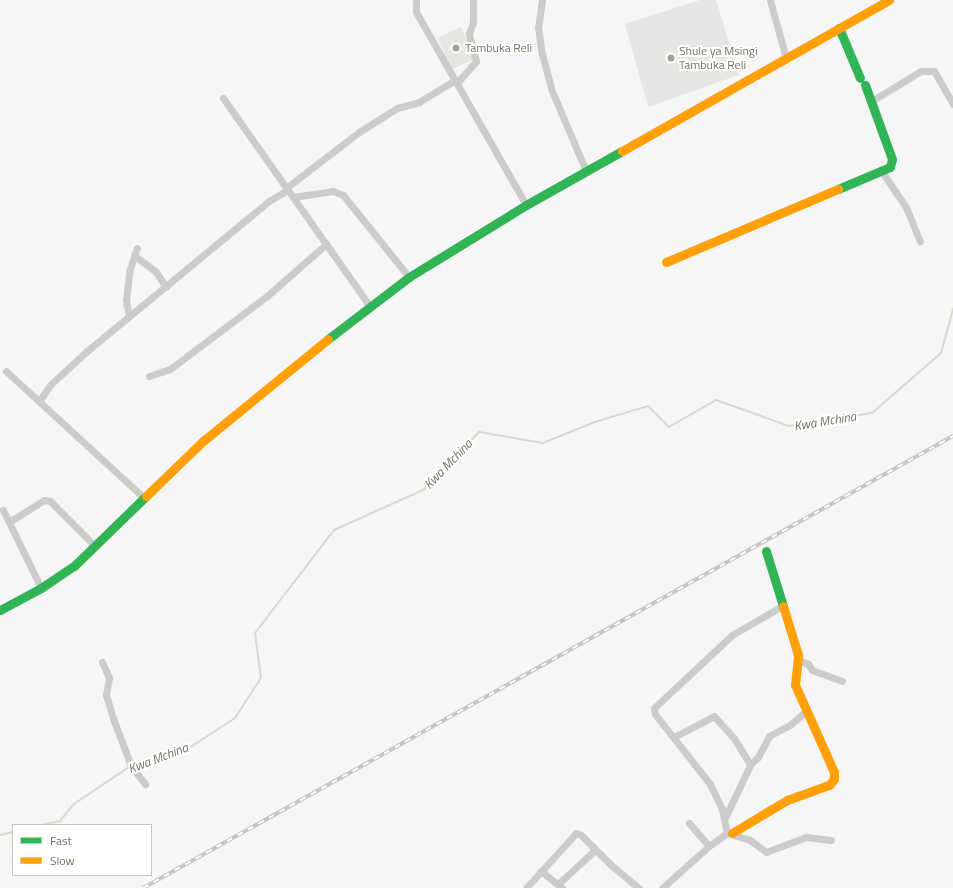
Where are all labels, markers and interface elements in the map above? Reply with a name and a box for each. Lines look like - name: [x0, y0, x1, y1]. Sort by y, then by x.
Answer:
- place label: Tambuka Reli: [465, 41, 532, 55]
- marker: Tambuka Reli: [450, 42, 462, 54]
- place label: Shule ya Msingi Tambuka Reli: [679, 44, 758, 72]
- marker: Shule ya Msingi Tambuka Reli: [666, 53, 676, 63]
- water label: Kwa Mchina: [793, 408, 857, 434]
- water label: Kwa Mchina: [421, 436, 475, 492]
- water label: Kwa Mchina: [126, 739, 190, 777]
- legend: [12, 824, 152, 876]
- text: Fast: [50, 831, 72, 850]
- text: Slow: [50, 851, 75, 870]

